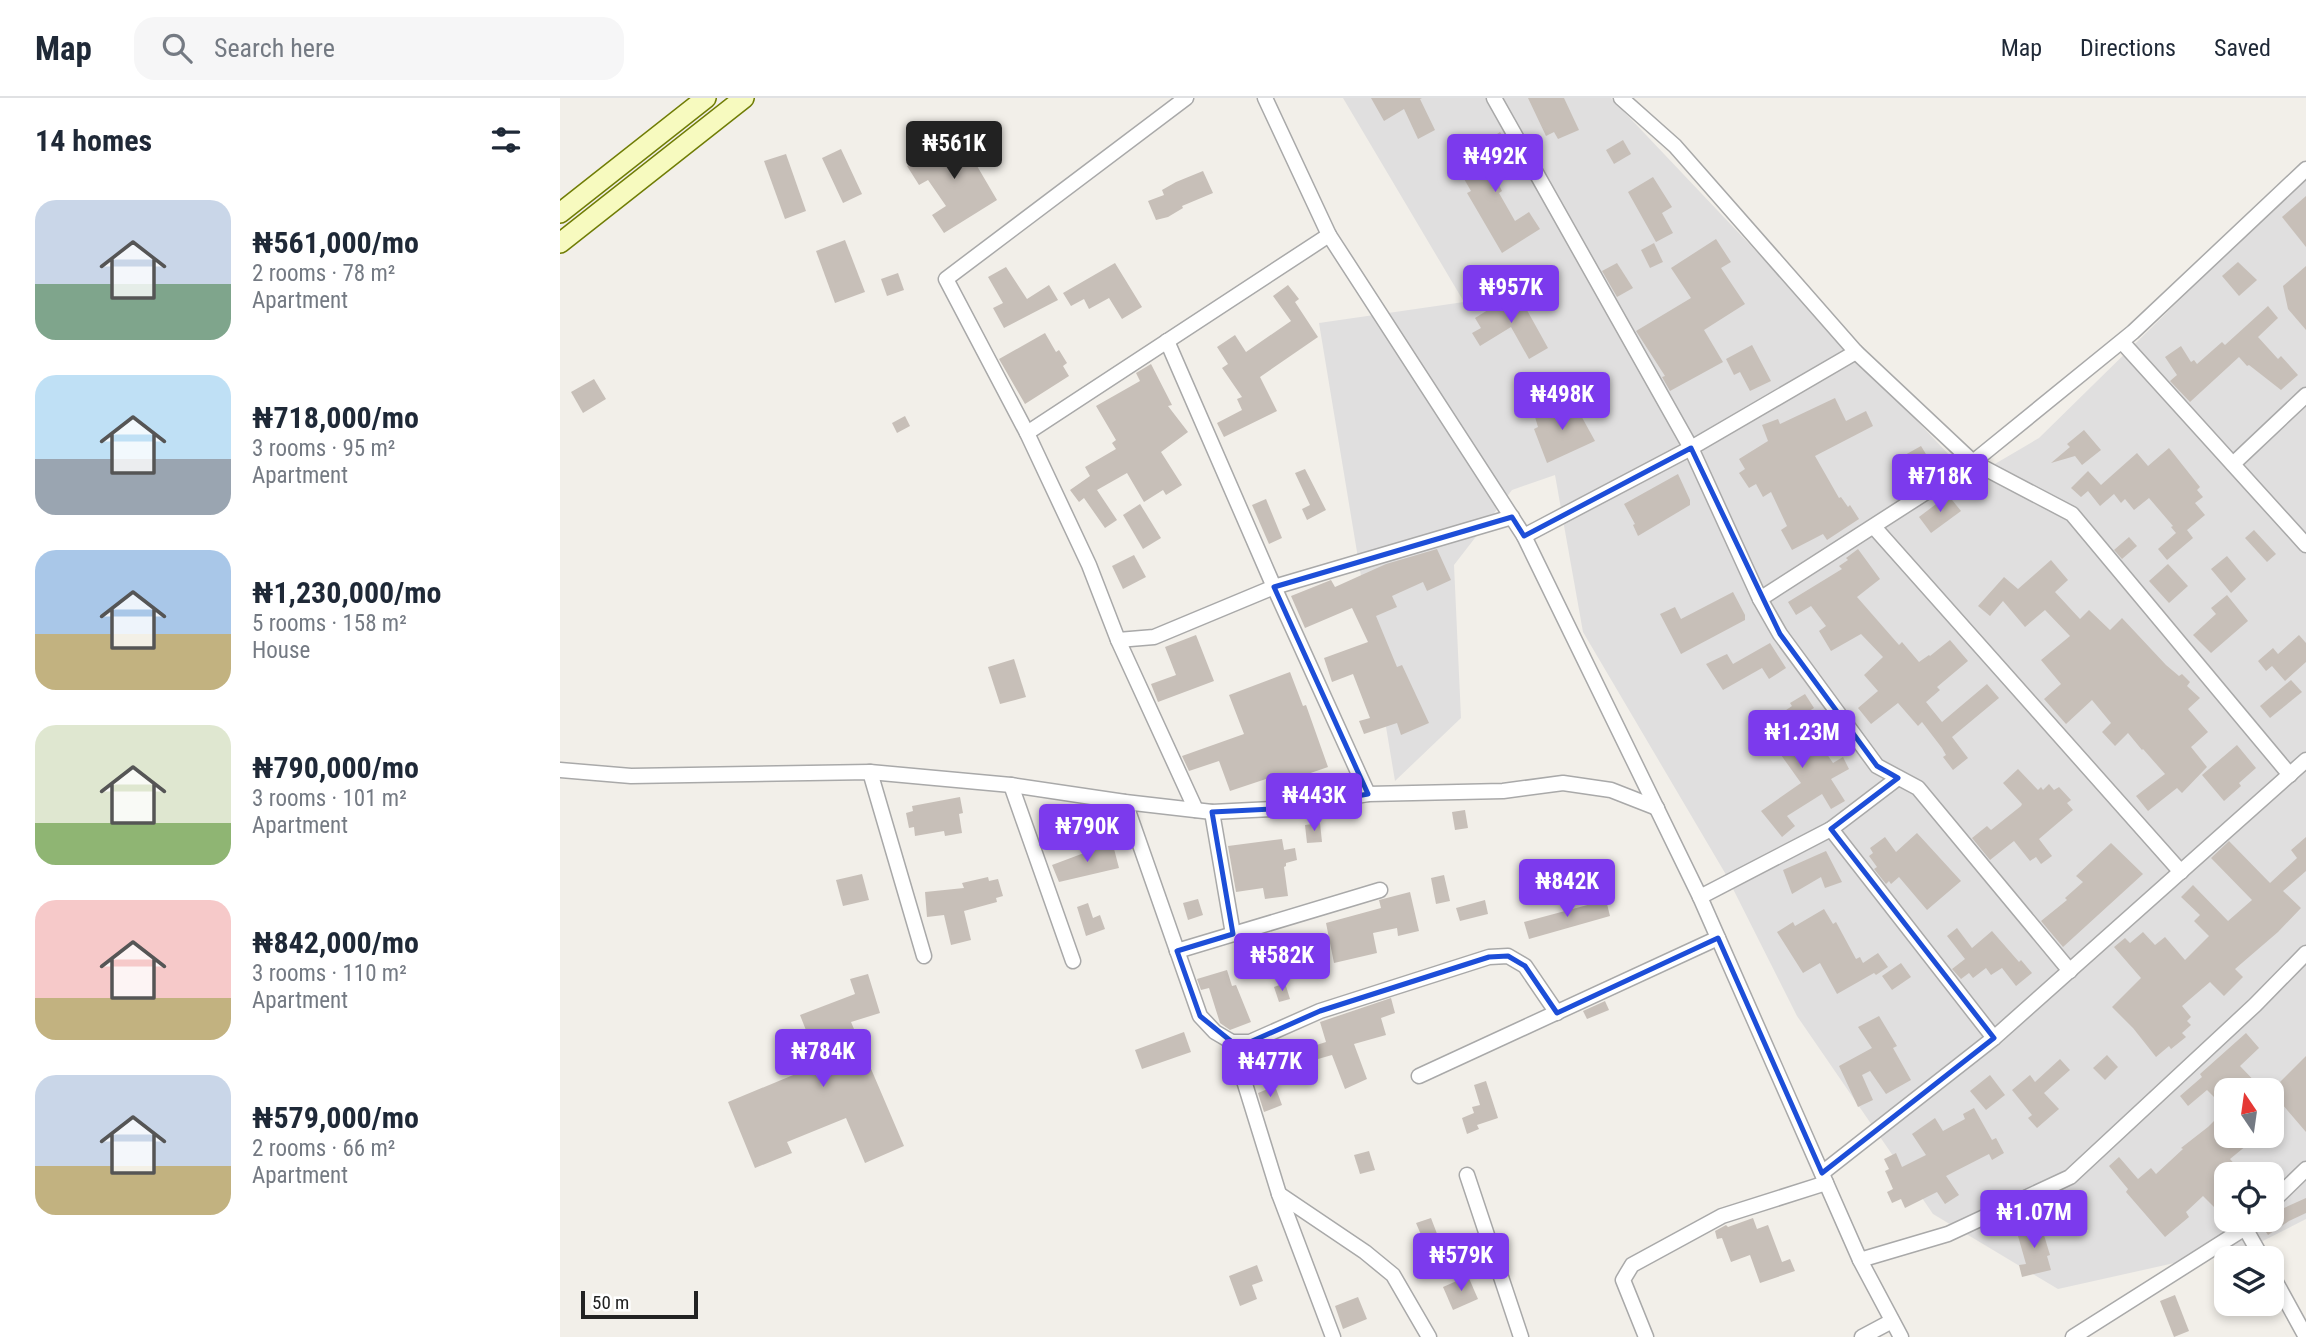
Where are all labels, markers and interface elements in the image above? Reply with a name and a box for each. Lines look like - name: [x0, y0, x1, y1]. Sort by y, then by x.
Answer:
- search box: [134, 17, 624, 80]
- text: Map: [35, 29, 92, 68]
- icon: search: [158, 29, 196, 67]
- text: Search here: [214, 33, 335, 63]
- text: Map: [2001, 34, 2042, 62]
- text: Directions: [2080, 34, 2176, 62]
- text: Saved: [2214, 34, 2271, 62]
- icon: filters: [487, 121, 525, 159]
- pin: ₦561K: [905, 122, 1003, 181]
- text: 14 homes: [35, 123, 152, 158]
- text: ₦561K: [922, 130, 986, 157]
- pin: ₦492K: [1446, 134, 1544, 194]
- text: ₦492K: [1463, 143, 1527, 170]
- text: ₦561,000/mo: [252, 225, 419, 260]
- icon: home: [91, 228, 175, 312]
- text: 2 rooms · 78 m²: [252, 260, 395, 287]
- pin: ₦957K: [1462, 266, 1560, 325]
- text: ₦957K: [1479, 274, 1543, 301]
- text: Apartment: [252, 287, 348, 314]
- pin: ₦498K: [1513, 372, 1611, 432]
- text: ₦498K: [1530, 381, 1594, 408]
- text: ₦718,000/mo: [252, 400, 419, 435]
- icon: home: [91, 403, 175, 487]
- text: 3 rooms · 95 m²: [252, 435, 395, 462]
- pin: ₦718K: [1891, 454, 1989, 514]
- text: Apartment: [252, 462, 348, 489]
- text: ₦718K: [1908, 463, 1972, 490]
- text: ₦1,230,000/mo: [252, 575, 441, 610]
- icon: home: [91, 578, 175, 662]
- text: 5 rooms · 158 m²: [252, 610, 407, 637]
- text: House: [252, 637, 310, 664]
- pin: ₦1.23M: [1745, 710, 1859, 770]
- text: ₦1.23M: [1764, 719, 1840, 746]
- text: ₦790,000/mo: [252, 750, 419, 785]
- icon: home: [91, 753, 175, 837]
- pin: ₦443K: [1265, 774, 1363, 833]
- text: ₦443K: [1282, 782, 1346, 809]
- text: 3 rooms · 101 m²: [252, 785, 407, 812]
- pin: ₦790K: [1038, 804, 1136, 864]
- text: Apartment: [252, 812, 348, 839]
- text: ₦790K: [1055, 813, 1119, 840]
- pin: ₦842K: [1518, 860, 1616, 919]
- text: ₦842K: [1535, 868, 1599, 895]
- text: ₦842,000/mo: [252, 925, 419, 960]
- icon: home: [91, 928, 175, 1012]
- pin: ₦582K: [1233, 934, 1331, 993]
- text: ₦582K: [1250, 942, 1314, 969]
- text: 3 rooms · 110 m²: [252, 960, 407, 987]
- text: Apartment: [252, 987, 348, 1014]
- pin: ₦784K: [774, 1030, 872, 1089]
- text: ₦784K: [791, 1038, 855, 1065]
- pin: ₦477K: [1221, 1040, 1319, 1099]
- text: ₦477K: [1238, 1048, 1302, 1075]
- north arrow: [2214, 1078, 2284, 1148]
- map controls: [2214, 1078, 2284, 1316]
- text: ₦579,000/mo: [252, 1100, 419, 1135]
- icon: home: [91, 1103, 175, 1187]
- text: 2 rooms · 66 m²: [252, 1135, 395, 1162]
- text: Apartment: [252, 1162, 348, 1189]
- button: locate: [2214, 1162, 2284, 1232]
- pin: ₦1.07M: [1977, 1190, 2091, 1250]
- text: ₦1.07M: [1996, 1199, 2072, 1226]
- pin: ₦579K: [1412, 1234, 1510, 1293]
- text: ₦579K: [1429, 1242, 1493, 1269]
- button: layers: [2214, 1246, 2284, 1316]
- scale bar: [581, 1288, 698, 1320]
- text: 50 m: [592, 1291, 629, 1314]

